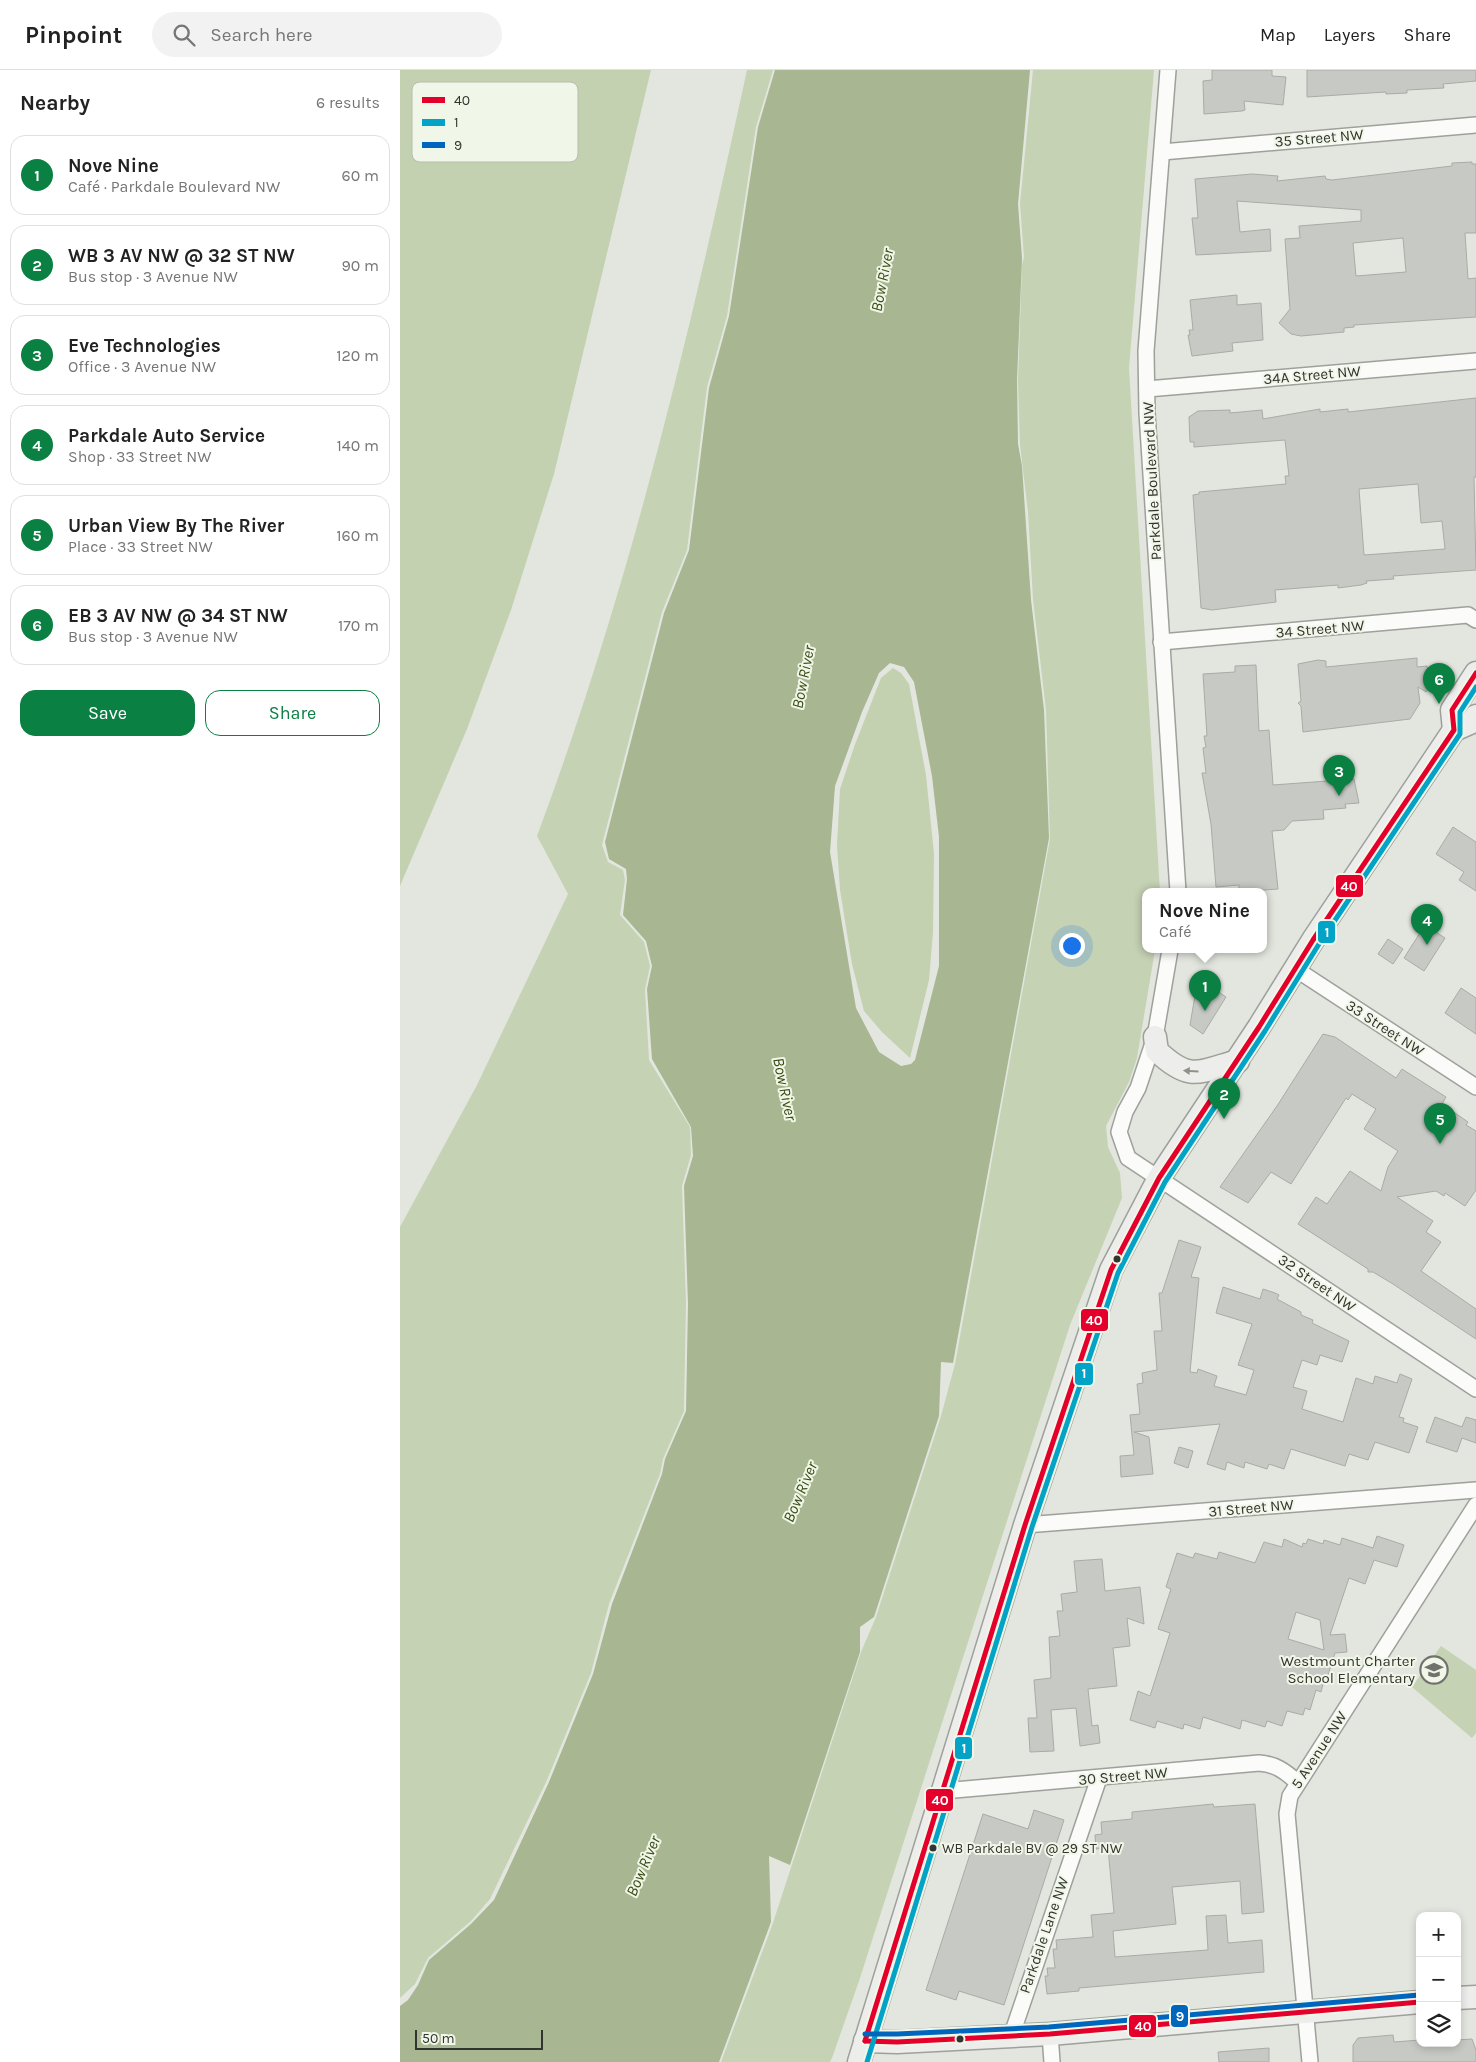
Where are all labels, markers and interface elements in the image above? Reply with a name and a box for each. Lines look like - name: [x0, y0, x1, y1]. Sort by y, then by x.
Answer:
- search box: [152, 12, 502, 57]
- text: Pinpoint: [25, 21, 122, 49]
- icon: search: [170, 21, 198, 49]
- text: Search here: [210, 24, 312, 46]
- text: Map: [1260, 24, 1296, 46]
- text: Layers: [1324, 24, 1376, 46]
- text: Share: [1404, 24, 1451, 46]
- legend: [412, 82, 578, 162]
- text: Nearby: [20, 91, 90, 115]
- text: 40: [454, 92, 470, 109]
- text: 6 results: [316, 93, 380, 112]
- text: 1: [454, 114, 459, 131]
- street label: 35 Street NW: [1274, 125, 1365, 151]
- text: 9: [454, 137, 462, 154]
- text: Nove Nine: [68, 155, 159, 177]
- text: 1: [34, 166, 40, 185]
- text: 60 m: [342, 166, 379, 185]
- text: Café · Parkdale Boulevard NW: [68, 177, 280, 196]
- text: WB 3 AV NW @ 32 ST NW: [68, 245, 295, 267]
- water label: Bow River: [867, 246, 898, 313]
- text: 2: [32, 256, 42, 275]
- text: 90 m: [341, 256, 379, 275]
- text: Bus stop · 3 Avenue NW: [68, 267, 238, 286]
- text: Eve Technologies: [68, 335, 221, 357]
- text: 3: [32, 346, 42, 365]
- text: 120 m: [336, 346, 379, 365]
- text: Office · 3 Avenue NW: [68, 357, 216, 376]
- street label: 34A Street NW: [1262, 362, 1362, 388]
- street label: Parkdale Boulevard NW: [1139, 401, 1165, 561]
- text: Parkdale Auto Service: [68, 425, 265, 447]
- text: 4: [32, 436, 42, 455]
- text: 140 m: [337, 436, 379, 455]
- text: Shop · 33 Street NW: [68, 447, 212, 466]
- text: Urban View By The River: [68, 515, 284, 537]
- text: 5: [32, 526, 42, 545]
- text: 160 m: [336, 526, 379, 545]
- text: Place · 33 Street NW: [68, 537, 213, 556]
- text: EB 3 AV NW @ 34 ST NW: [68, 605, 288, 627]
- text: 6: [32, 616, 42, 635]
- text: 170 m: [338, 616, 379, 635]
- street label: 34 Street NW: [1275, 616, 1366, 642]
- text: Bus stop · 3 Avenue NW: [68, 627, 238, 646]
- water label: Bow River: [788, 643, 819, 710]
- pin: 6: [1423, 663, 1455, 704]
- button: Save: [20, 690, 195, 736]
- button: Share: [205, 690, 380, 736]
- pin: 3: [1323, 755, 1355, 796]
- line badge: 40: [1335, 874, 1364, 898]
- text: 40: [1340, 878, 1358, 895]
- popup: [1142, 888, 1267, 953]
- text: Nove Nine: [1159, 900, 1250, 922]
- pin: 4: [1411, 904, 1443, 945]
- line badge: 1: [1317, 920, 1336, 944]
- text: Café: [1159, 922, 1191, 941]
- text: 1: [1325, 924, 1330, 941]
- your location: [1059, 933, 1085, 959]
- pin: 1: [1189, 970, 1221, 1011]
- street label: 33 Street NW: [1342, 996, 1428, 1060]
- water label: Bow River: [769, 1056, 801, 1123]
- one-way arrow: [1182, 1067, 1198, 1075]
- pin: 2: [1208, 1078, 1240, 1119]
- pin: 5: [1424, 1103, 1456, 1144]
- street label: 32 Street NW: [1275, 1251, 1360, 1316]
- unlabelled marker: [1112, 1254, 1122, 1264]
- line badge: 40: [1080, 1308, 1109, 1332]
- text: 40: [1085, 1312, 1103, 1329]
- line badge: 1: [1074, 1362, 1094, 1386]
- text: 1: [1082, 1365, 1087, 1382]
- water label: Bow River: [779, 1458, 821, 1525]
- street label: 31 Street NW: [1207, 1495, 1295, 1521]
- place label: Westmount Charter School Elementary: [1281, 1652, 1416, 1687]
- school or university icon: Westmount Charter School Elementary: [1419, 1655, 1449, 1685]
- street label: 5 Avenue NW: [1287, 1707, 1351, 1792]
- line badge: 1: [954, 1736, 973, 1760]
- text: 1: [962, 1740, 967, 1757]
- street label: 30 Street NW: [1078, 1763, 1169, 1789]
- line badge: 40: [925, 1788, 954, 1812]
- text: 40: [931, 1792, 949, 1809]
- water label: Bow River: [622, 1832, 664, 1899]
- place label: WB Parkdale BV @ 29 ST NW: [942, 1840, 1123, 1857]
- marker: WB Parkdale BV @ 29 ST NW: [928, 1843, 938, 1853]
- street label: Parkdale Lane NW: [1016, 1874, 1073, 1996]
- map controls: [1416, 1912, 1461, 2047]
- button: +: [1416, 1912, 1461, 1957]
- button: −: [1416, 1957, 1461, 2002]
- button: layers: [1416, 2002, 1461, 2047]
- line badge: 9: [1170, 2004, 1189, 2028]
- text: 9: [1176, 2008, 1184, 2025]
- line badge: 40: [1128, 2014, 1157, 2038]
- text: 40: [1134, 2018, 1152, 2035]
- scale bar: [415, 2027, 542, 2050]
- text: 50 m: [422, 2030, 455, 2047]
- unlabelled marker: [955, 2034, 965, 2044]

